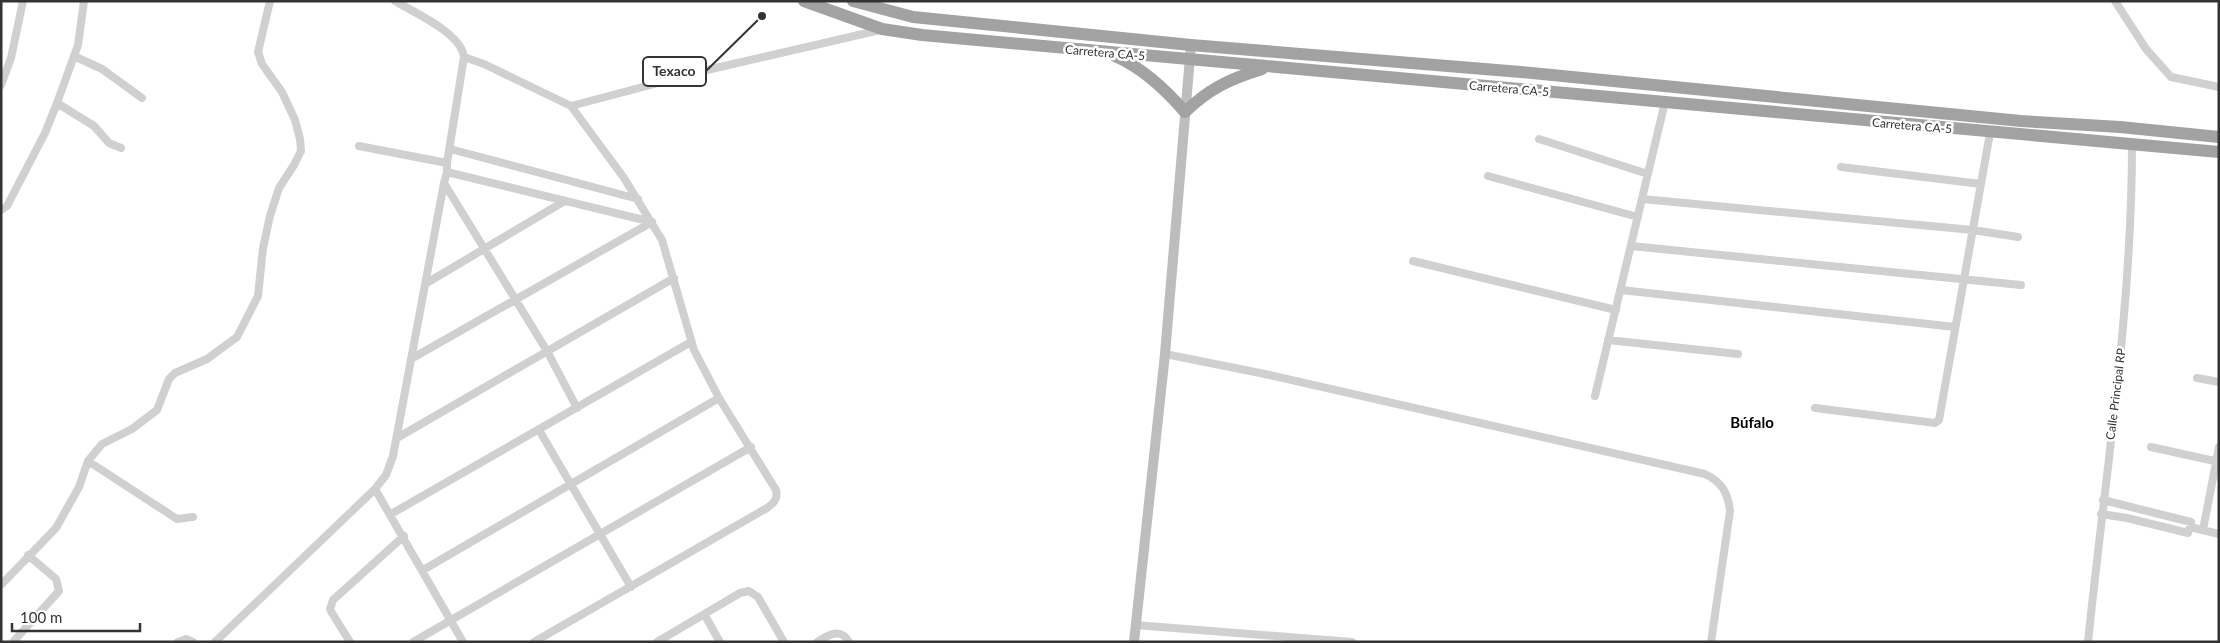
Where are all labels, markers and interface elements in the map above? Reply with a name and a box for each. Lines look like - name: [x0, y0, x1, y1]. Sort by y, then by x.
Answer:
- street label: Carretera CA-5: [1064, 42, 1146, 63]
- callout: Texaco: [643, 57, 706, 86]
- text: Texaco: [652, 62, 696, 79]
- street label: Carretera CA-5: [1468, 78, 1550, 99]
- street label: Carretera CA-5: [1871, 115, 1953, 136]
- street label: Calle Principal RP: [2102, 347, 2129, 441]
- district label: Búfalo: [1730, 413, 1774, 431]
- scale bar: [12, 600, 140, 632]
- text: 100 m: [20, 608, 62, 626]

